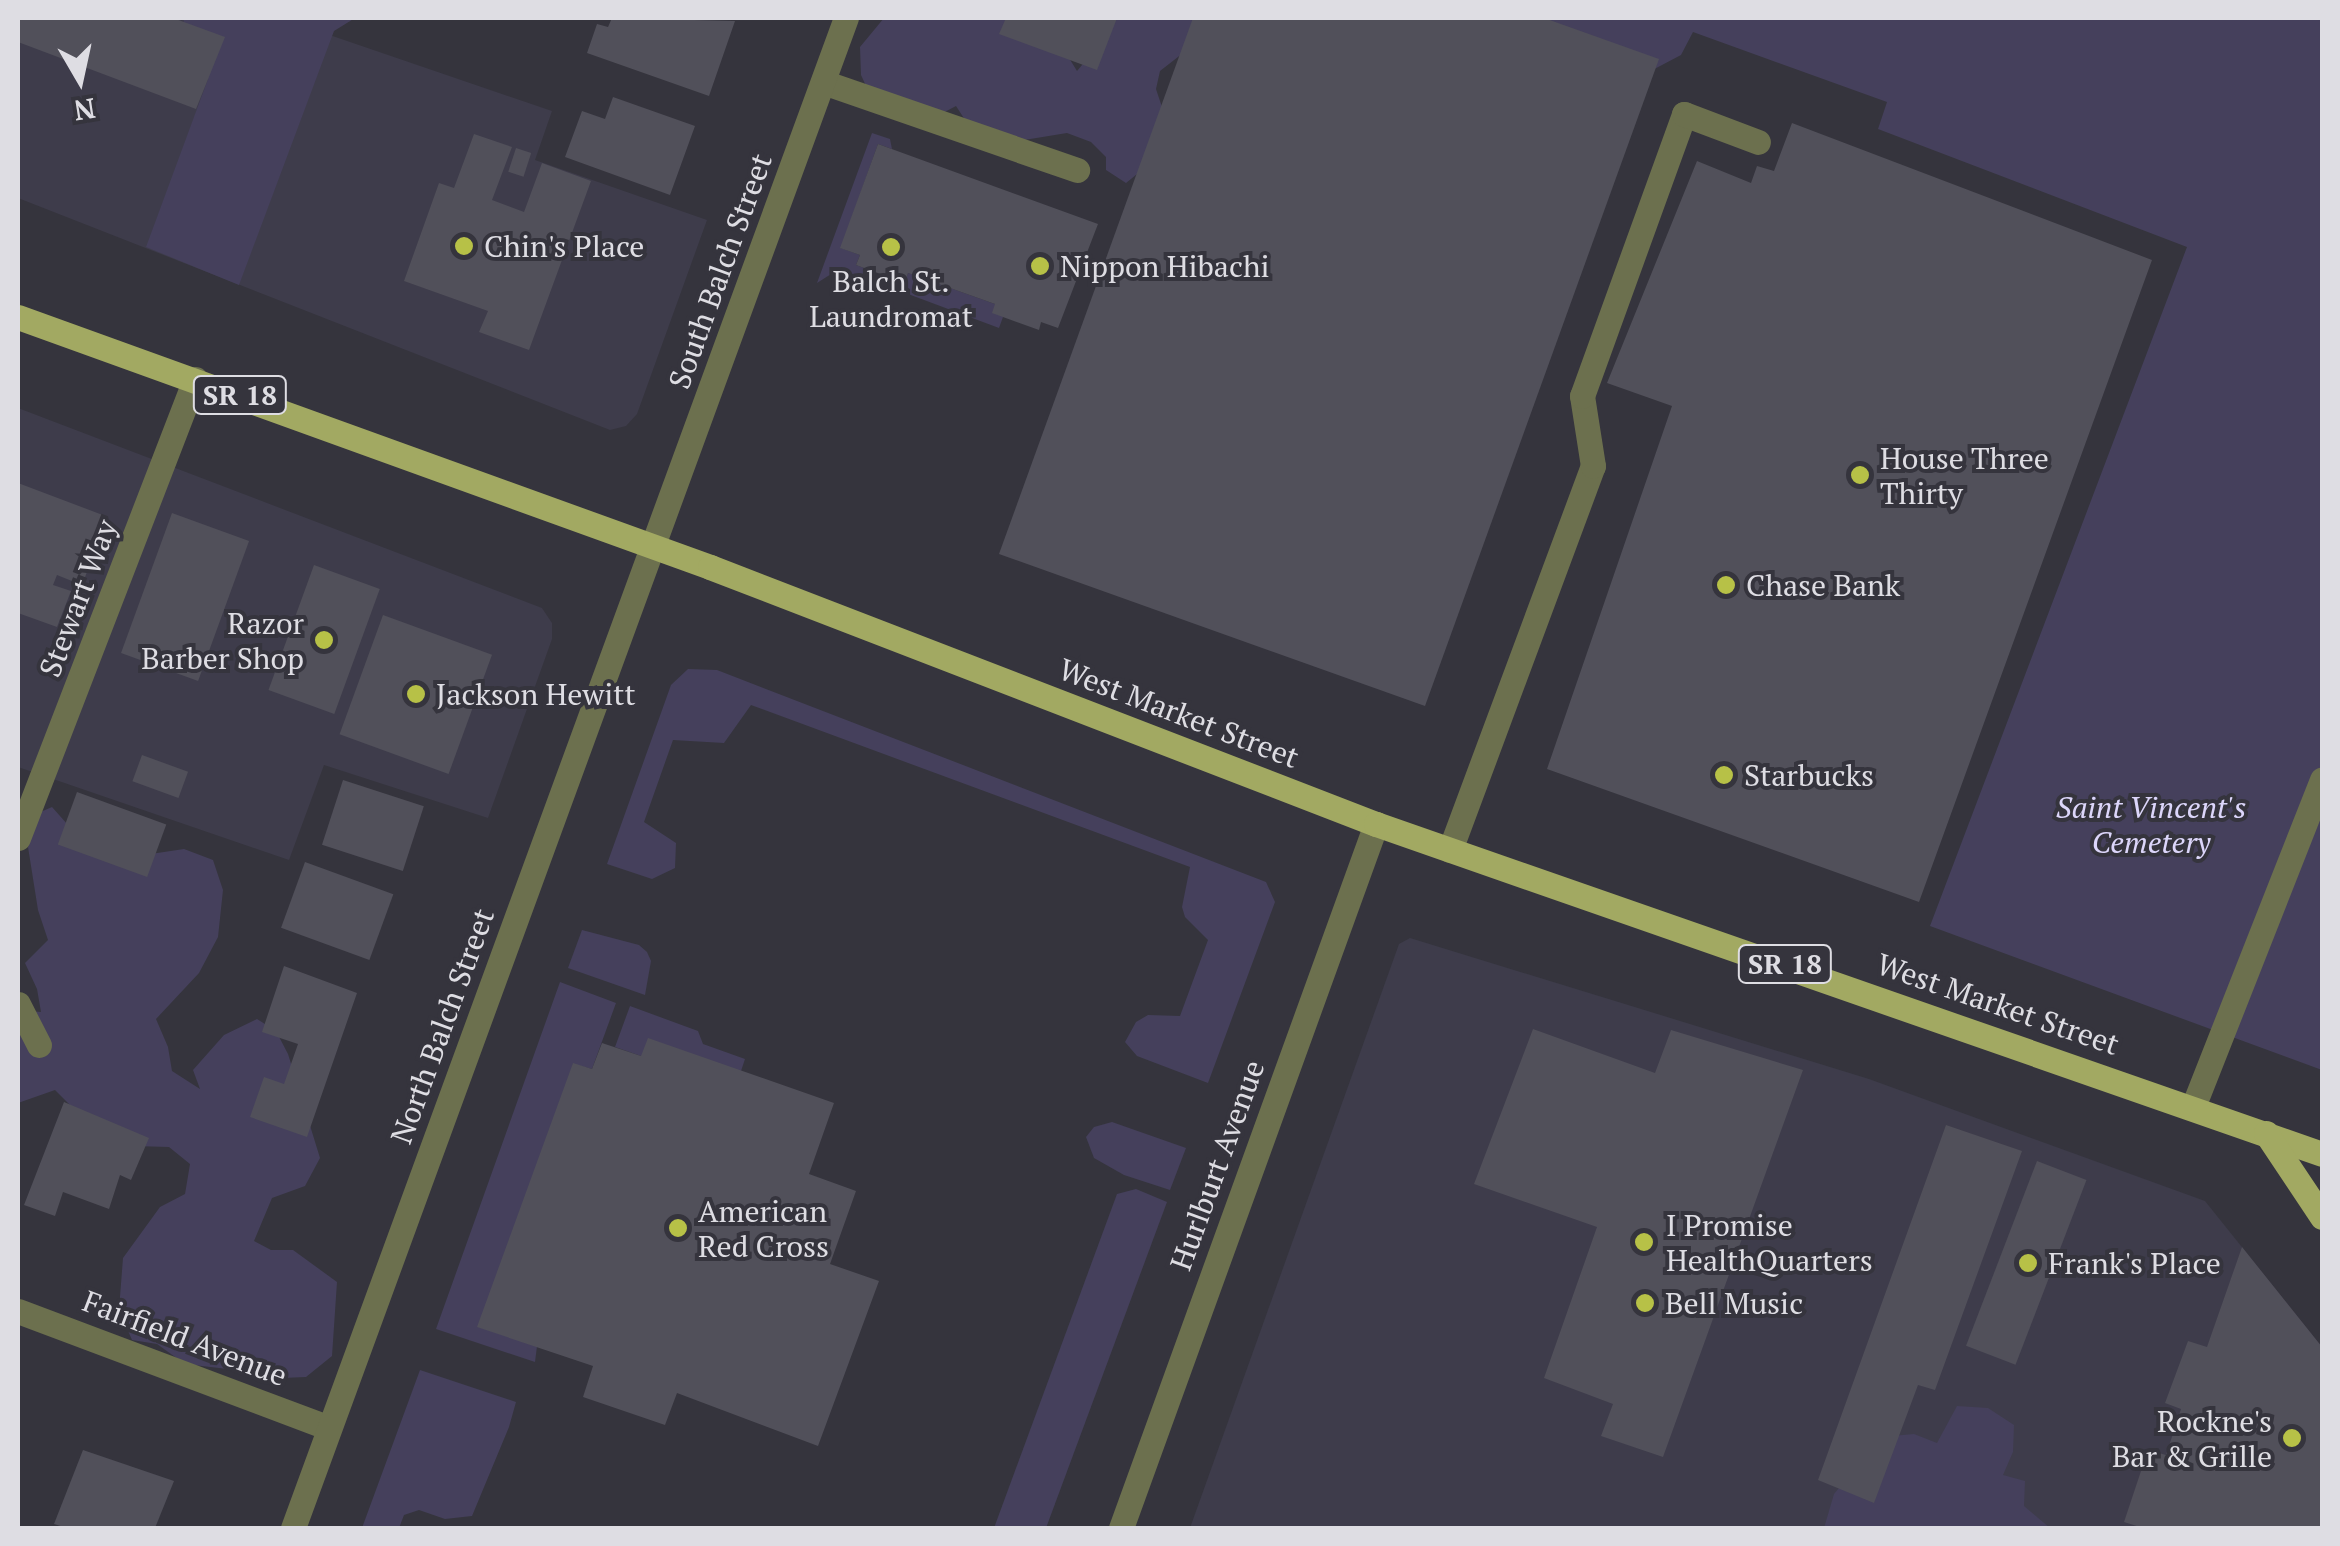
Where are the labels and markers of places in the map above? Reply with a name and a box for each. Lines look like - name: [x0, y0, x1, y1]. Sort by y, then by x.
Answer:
- place label: Chin's Place: [484, 228, 644, 264]
- marker: Chin's Place: [453, 235, 475, 257]
- marker: Balch St. Laundromat: [880, 236, 902, 258]
- place label: Nippon Hibachi: [1060, 248, 1270, 284]
- marker: Nippon Hibachi: [1029, 255, 1051, 277]
- place label: Balch St. Laundromat: [809, 263, 973, 334]
- place label: House Three Thirty: [1880, 440, 2049, 510]
- marker: House Three Thirty: [1849, 464, 1871, 486]
- place label: Chase Bank: [1746, 567, 1900, 603]
- marker: Chase Bank: [1715, 574, 1737, 596]
- place label: Razor Barber Shop: [141, 605, 304, 676]
- marker: Razor Barber Shop: [313, 629, 335, 651]
- place label: Jackson Hewitt: [436, 676, 636, 712]
- marker: Jackson Hewitt: [405, 683, 427, 705]
- place label: Starbucks: [1744, 757, 1874, 793]
- marker: Starbucks: [1713, 764, 1735, 786]
- place label: American Red Cross: [698, 1193, 829, 1264]
- place label: I Promise HealthQuarters: [1666, 1207, 1873, 1278]
- marker: American Red Cross: [667, 1217, 689, 1239]
- marker: I Promise HealthQuarters: [1631, 1229, 1657, 1255]
- place label: Frank's Place: [2048, 1245, 2221, 1281]
- marker: Frank's Place: [2017, 1252, 2039, 1274]
- place label: Bell Music: [1665, 1285, 1803, 1321]
- marker: Bell Music: [1634, 1292, 1656, 1314]
- place label: Rockne's Bar & Grille: [2112, 1403, 2272, 1474]
- marker: Rockne's Bar & Grille: [2281, 1427, 2303, 1449]

